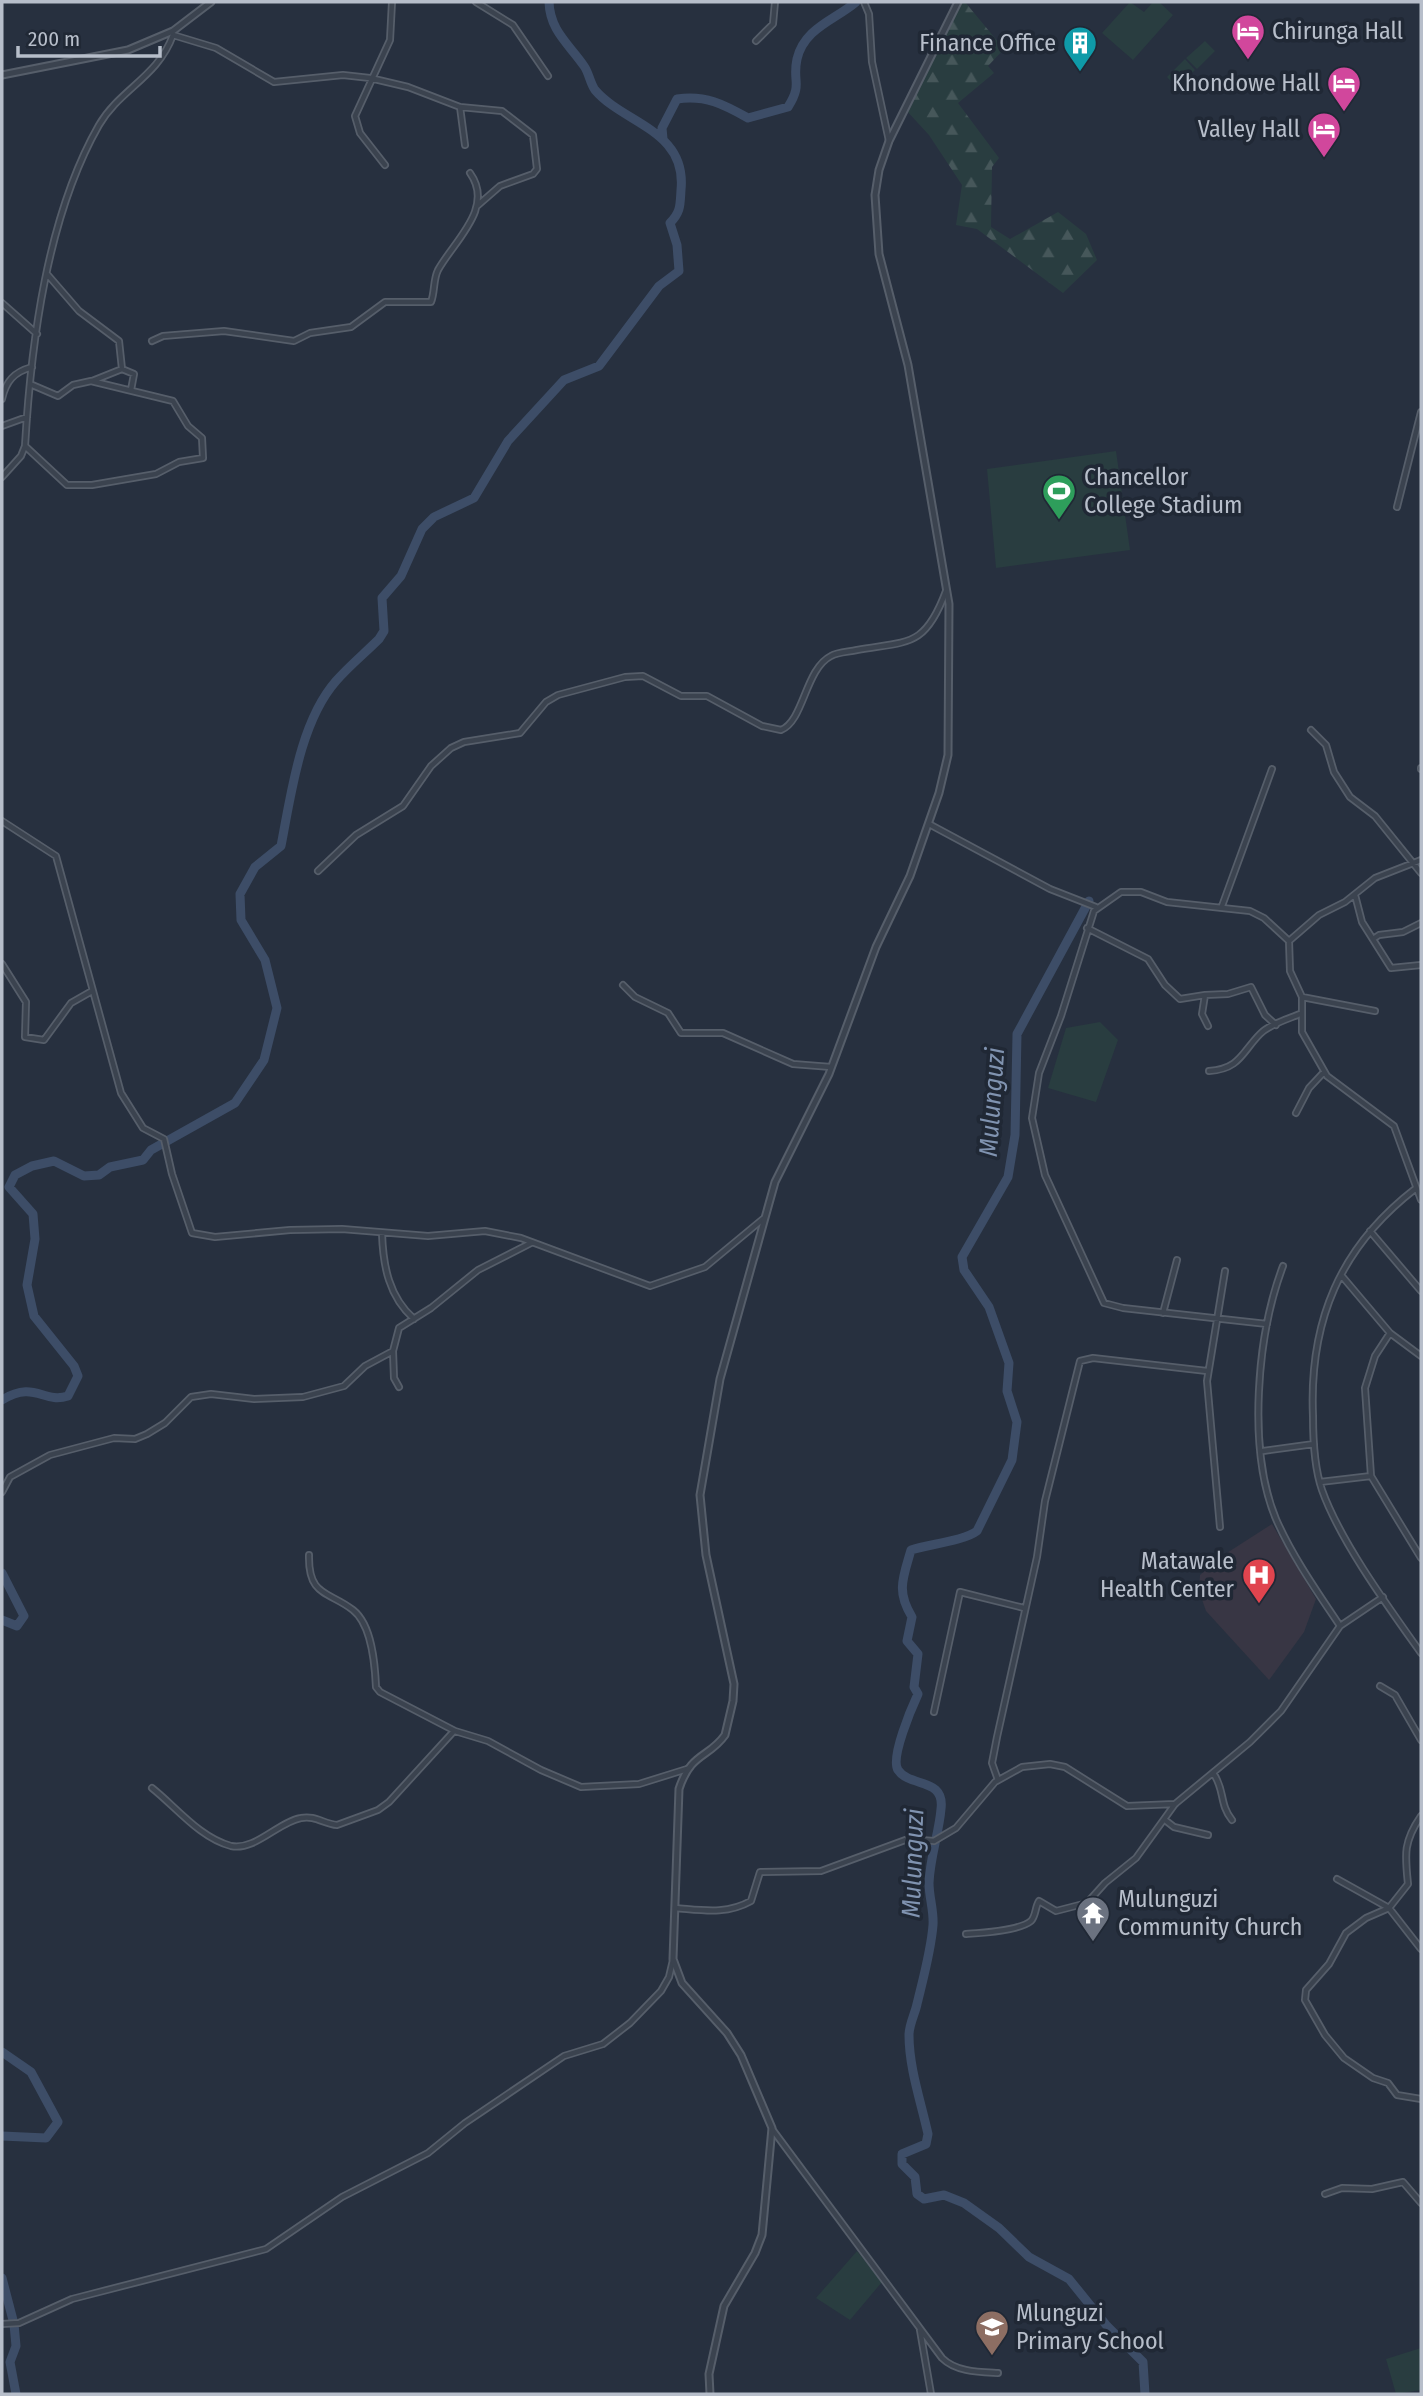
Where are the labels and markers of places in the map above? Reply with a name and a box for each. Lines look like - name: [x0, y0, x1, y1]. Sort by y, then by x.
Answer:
- hotel icon: Chirunga Hall: [1229, 12, 1267, 61]
- place label: Chirunga Hall: [1272, 17, 1403, 45]
- building icon: Finance Office: [1061, 24, 1099, 73]
- place label: Finance Office: [919, 29, 1056, 57]
- hotel icon: Khondowe Hall: [1325, 64, 1363, 113]
- place label: Khondowe Hall: [1172, 69, 1320, 97]
- hotel icon: Valley Hall: [1305, 110, 1343, 159]
- place label: Valley Hall: [1198, 115, 1300, 143]
- place label: Chancellor College Stadium: [1084, 463, 1242, 519]
- sports icon: Chancellor College Stadium: [1040, 472, 1078, 521]
- place label: Matawale Health Center: [1100, 1547, 1235, 1603]
- hospital icon: Matawale Health Center: [1240, 1556, 1278, 1605]
- place label: Mulunguzi Community Church: [1118, 1885, 1302, 1941]
- temple icon: Mulunguzi Community Church: [1074, 1894, 1112, 1943]
- place label: Mlunguzi Primary School: [1016, 2299, 1164, 2355]
- school or university icon: Mlunguzi Primary School: [973, 2308, 1011, 2357]

